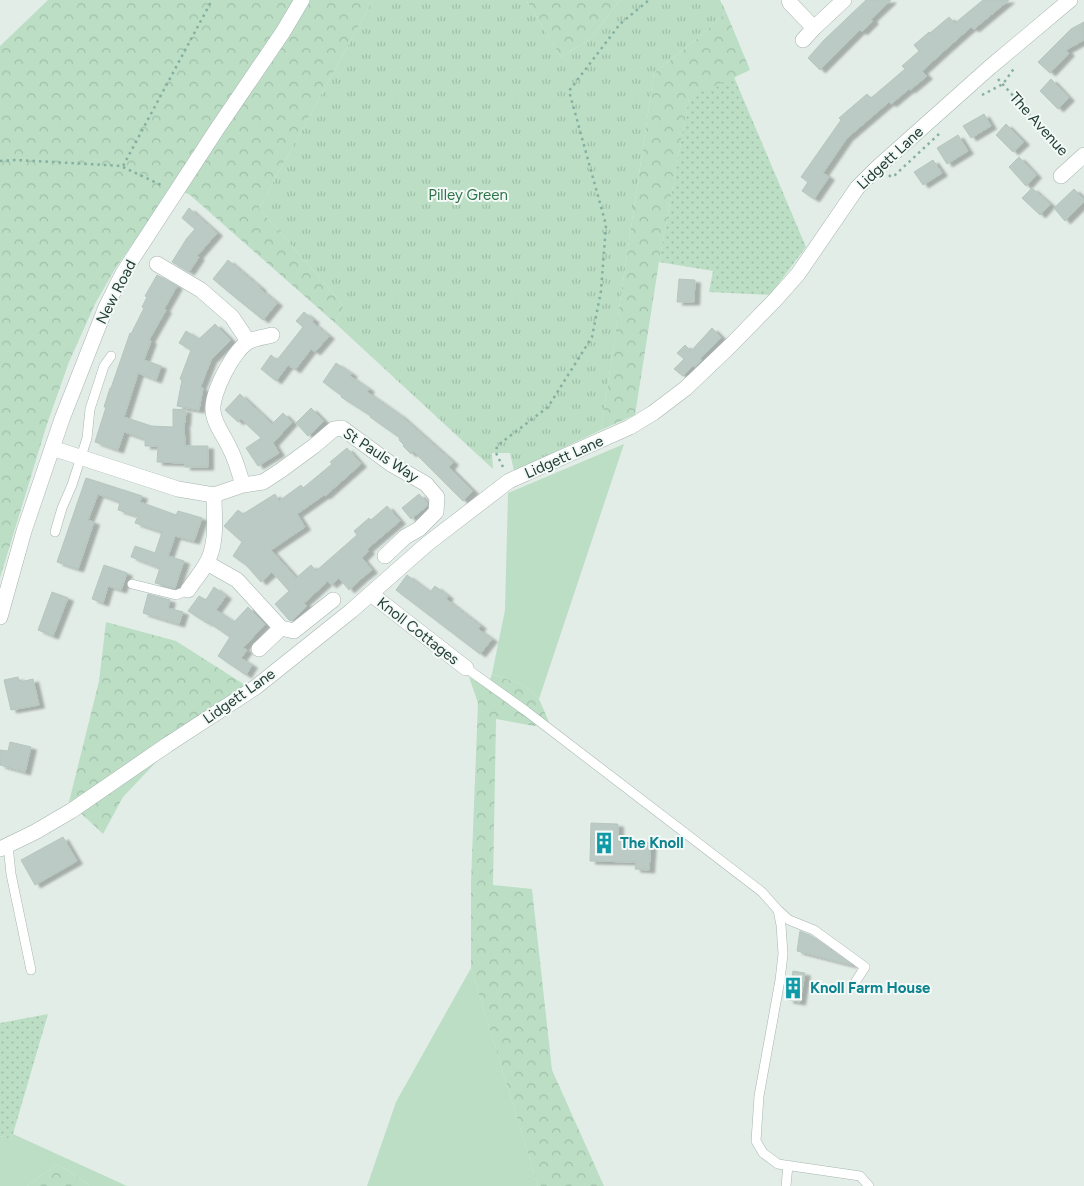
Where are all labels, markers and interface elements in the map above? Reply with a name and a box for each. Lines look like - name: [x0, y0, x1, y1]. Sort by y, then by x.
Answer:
- street label: The Avenue: [1006, 89, 1072, 159]
- street label: Lidgett Lane: [853, 123, 927, 193]
- park label: Pilley Green: [428, 186, 508, 204]
- street label: New Road: [92, 257, 140, 327]
- street label: St Pauls Way: [340, 424, 422, 486]
- street label: Lidgett Lane: [522, 432, 606, 482]
- street label: Knoll Cottages: [373, 593, 463, 669]
- street label: Lidgett Lane: [199, 665, 279, 727]
- building icon: The Knoll: [591, 830, 617, 856]
- place label: The Knoll: [620, 834, 684, 852]
- building icon: Knoll Farm House: [780, 975, 806, 1001]
- place label: Knoll Farm House: [810, 979, 931, 997]

